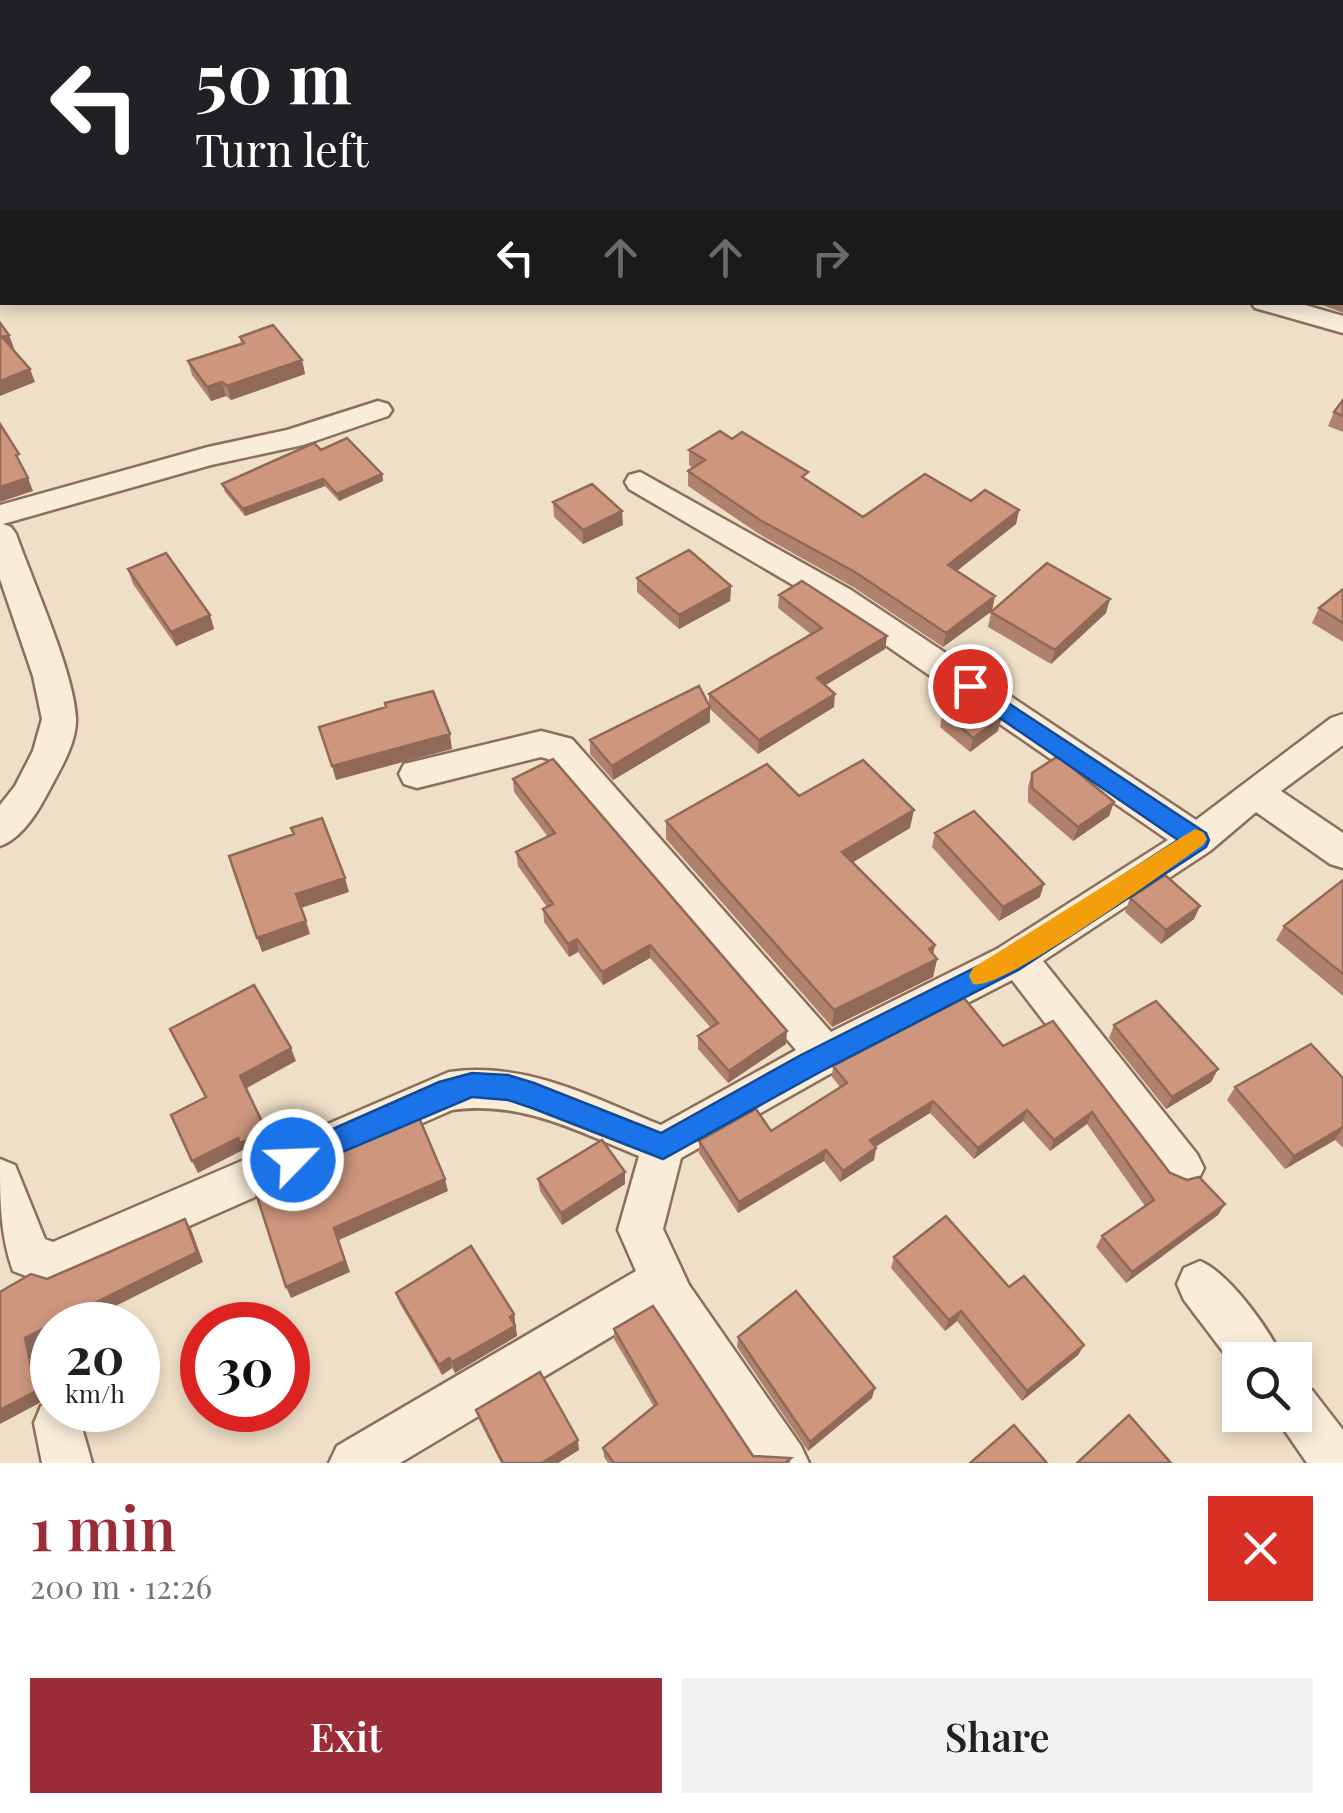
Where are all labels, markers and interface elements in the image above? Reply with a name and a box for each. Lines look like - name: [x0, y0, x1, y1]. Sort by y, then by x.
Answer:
- text: 50 m: [195, 28, 352, 122]
- icon: left: [30, 40, 160, 170]
- text: Turn left: [195, 118, 369, 178]
- icon: left: [488, 230, 543, 285]
- icon: ahead: [593, 230, 648, 285]
- icon: ahead: [698, 230, 753, 285]
- icon: right: [803, 230, 858, 285]
- pin: [928, 644, 1013, 729]
- icon: arrive: [943, 659, 998, 714]
- position arrow: [241, 1108, 345, 1212]
- speed limit sign: 30: [180, 1302, 310, 1432]
- text: 20: [66, 1321, 124, 1388]
- map controls: [1222, 1342, 1312, 1432]
- button: search: [1222, 1342, 1312, 1432]
- text: km/h: [65, 1376, 125, 1409]
- text: 1 min: [30, 1486, 176, 1566]
- button: close: [1208, 1496, 1313, 1601]
- text: 200 m · 12:26: [30, 1564, 212, 1607]
- button: Exit: [30, 1678, 662, 1793]
- button: Share: [682, 1678, 1313, 1793]

